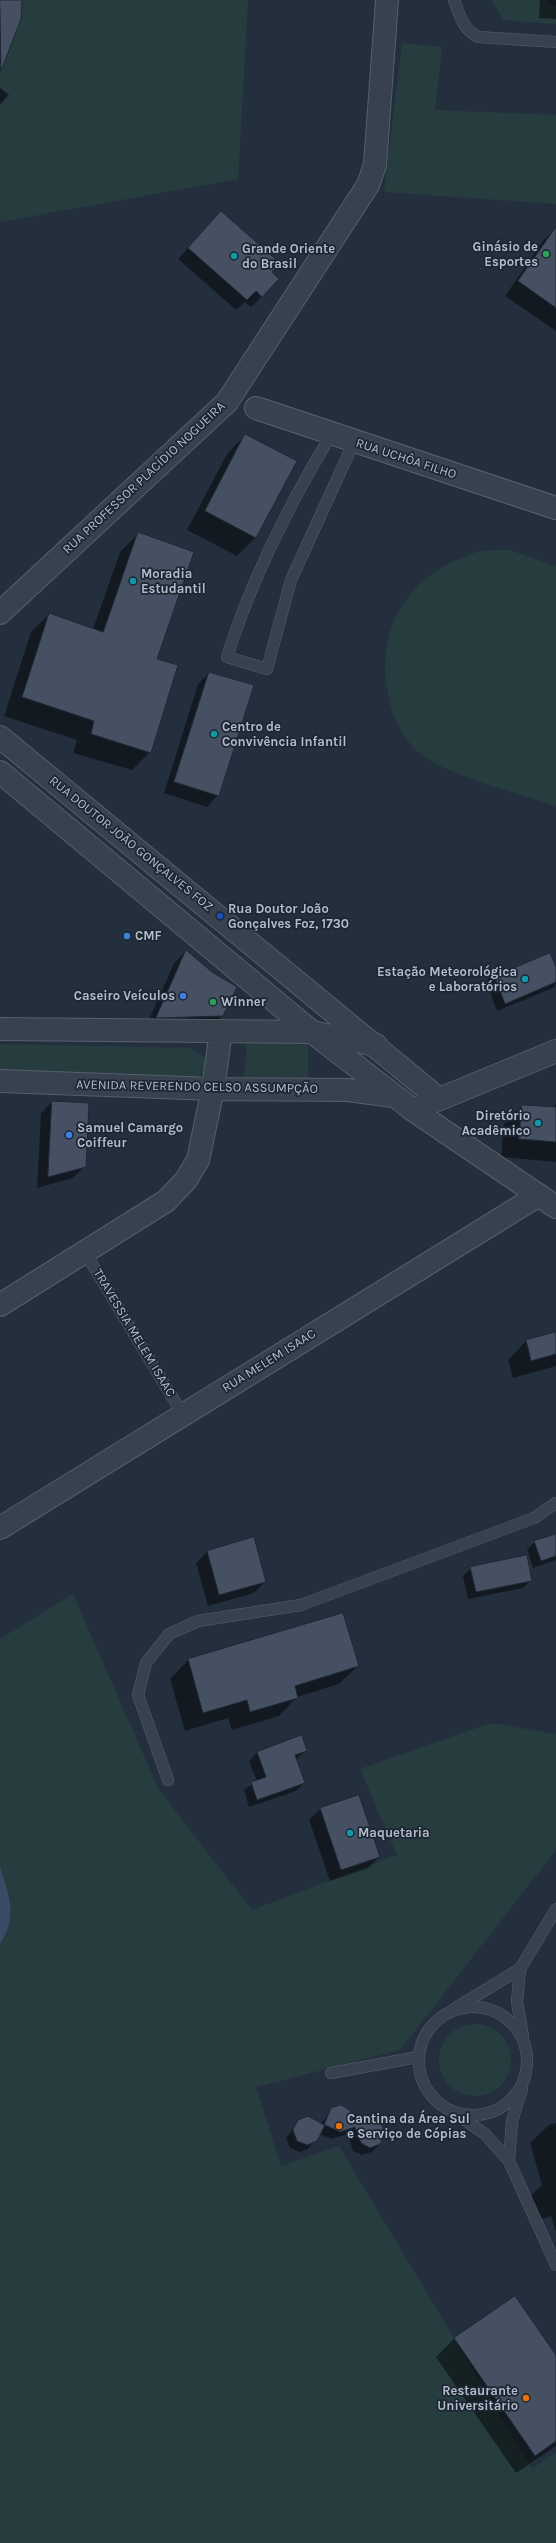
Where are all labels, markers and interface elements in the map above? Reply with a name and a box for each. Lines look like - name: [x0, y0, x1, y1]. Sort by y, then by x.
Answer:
- place label: Ginásio de Esportes: [473, 239, 538, 270]
- place label: Grande Oriente do Brasil: [242, 241, 335, 272]
- marker: Ginásio de Esportes: [541, 249, 551, 259]
- marker: Grande Oriente do Brasil: [229, 251, 239, 261]
- street label: RUA PROFESSOR PLACÍDIO NOGUEIRA: [60, 399, 228, 557]
- street label: RUA UCHÔA FILHO: [354, 435, 458, 483]
- place label: Moradia Estudantil: [141, 566, 206, 597]
- marker: Moradia Estudantil: [128, 576, 138, 586]
- place label: Centro de Convivência Infantil: [222, 719, 346, 750]
- marker: Centro de Convivência Infantil: [209, 729, 219, 739]
- street label: RUA DOUTOR JOÃO GONÇALVES FOZ: [46, 773, 216, 915]
- place label: Rua Doutor João Gonçalves Foz, 1730: [228, 901, 349, 932]
- marker: Rua Doutor João Gonçalves Foz, 1730: [215, 911, 225, 921]
- place label: CMF: [135, 928, 162, 944]
- marker: CMF: [122, 931, 132, 941]
- place label: Estação Meteorológica e Laboratórios: [377, 964, 517, 995]
- marker: Estação Meteorológica e Laboratórios: [520, 974, 530, 984]
- place label: Caseiro Veículos: [74, 988, 175, 1004]
- marker: Caseiro Veículos: [178, 991, 188, 1001]
- place label: Winner: [221, 994, 266, 1010]
- marker: Winner: [208, 997, 218, 1007]
- street label: AVENIDA REVERENDO CELSO ASSUMPÇÃO: [76, 1077, 318, 1097]
- place label: Diretório Acadêmico: [462, 1108, 530, 1139]
- marker: Diretório Acadêmico: [533, 1118, 543, 1128]
- place label: Samuel Camargo Coiffeur: [77, 1120, 183, 1151]
- marker: Samuel Camargo Coiffeur: [64, 1130, 74, 1140]
- street label: TRAVESSIA MELEM ISAAC: [90, 1266, 178, 1400]
- street label: RUA MELEM ISAAC: [219, 1326, 319, 1396]
- place label: Maquetaria: [358, 1825, 430, 1841]
- marker: Maquetaria: [345, 1828, 355, 1838]
- place label: Cantina da Área Sul e Serviço de Cópias: [347, 2111, 470, 2142]
- marker: Cantina da Área Sul e Serviço de Cópias: [334, 2121, 344, 2131]
- place label: Restaurante Universitário: [437, 2383, 518, 2414]
- marker: Restaurante Universitário: [521, 2393, 531, 2403]

